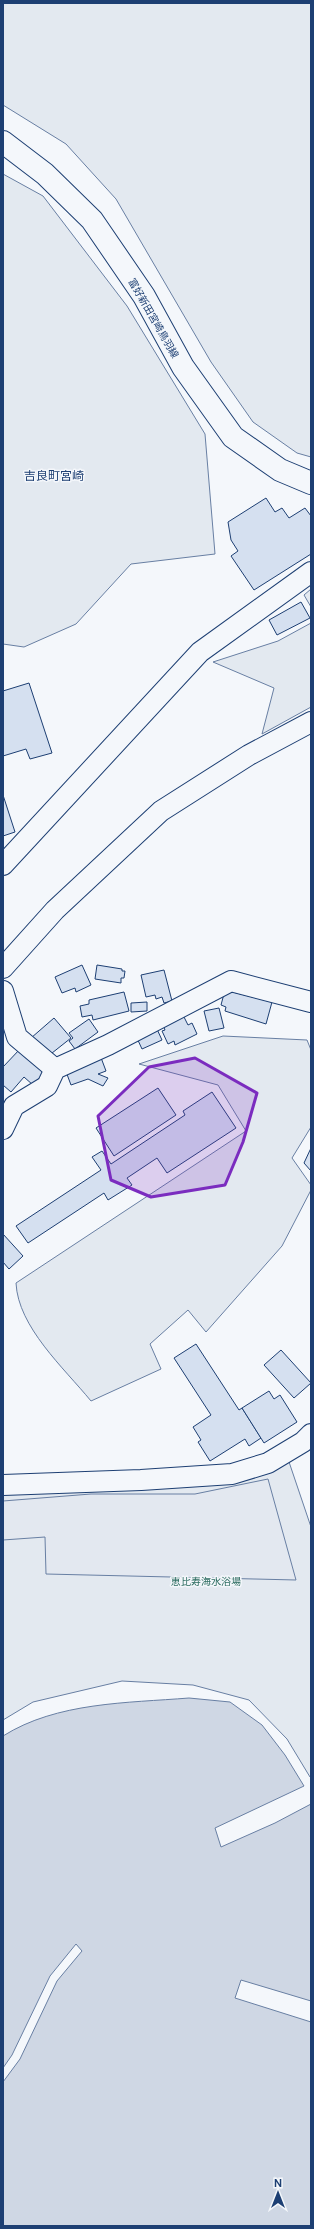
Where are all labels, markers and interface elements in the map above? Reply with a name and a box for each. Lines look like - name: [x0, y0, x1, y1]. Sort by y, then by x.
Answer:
- street label: 富好新田宮崎鳥羽線: [125, 276, 182, 360]
- district label: 吉良町宮崎: [24, 468, 84, 484]
- park label: 恵比寿海水浴場: [171, 1575, 241, 1588]
- north arrow: [258, 2173, 298, 2213]
- text: N: [274, 2176, 282, 2190]

